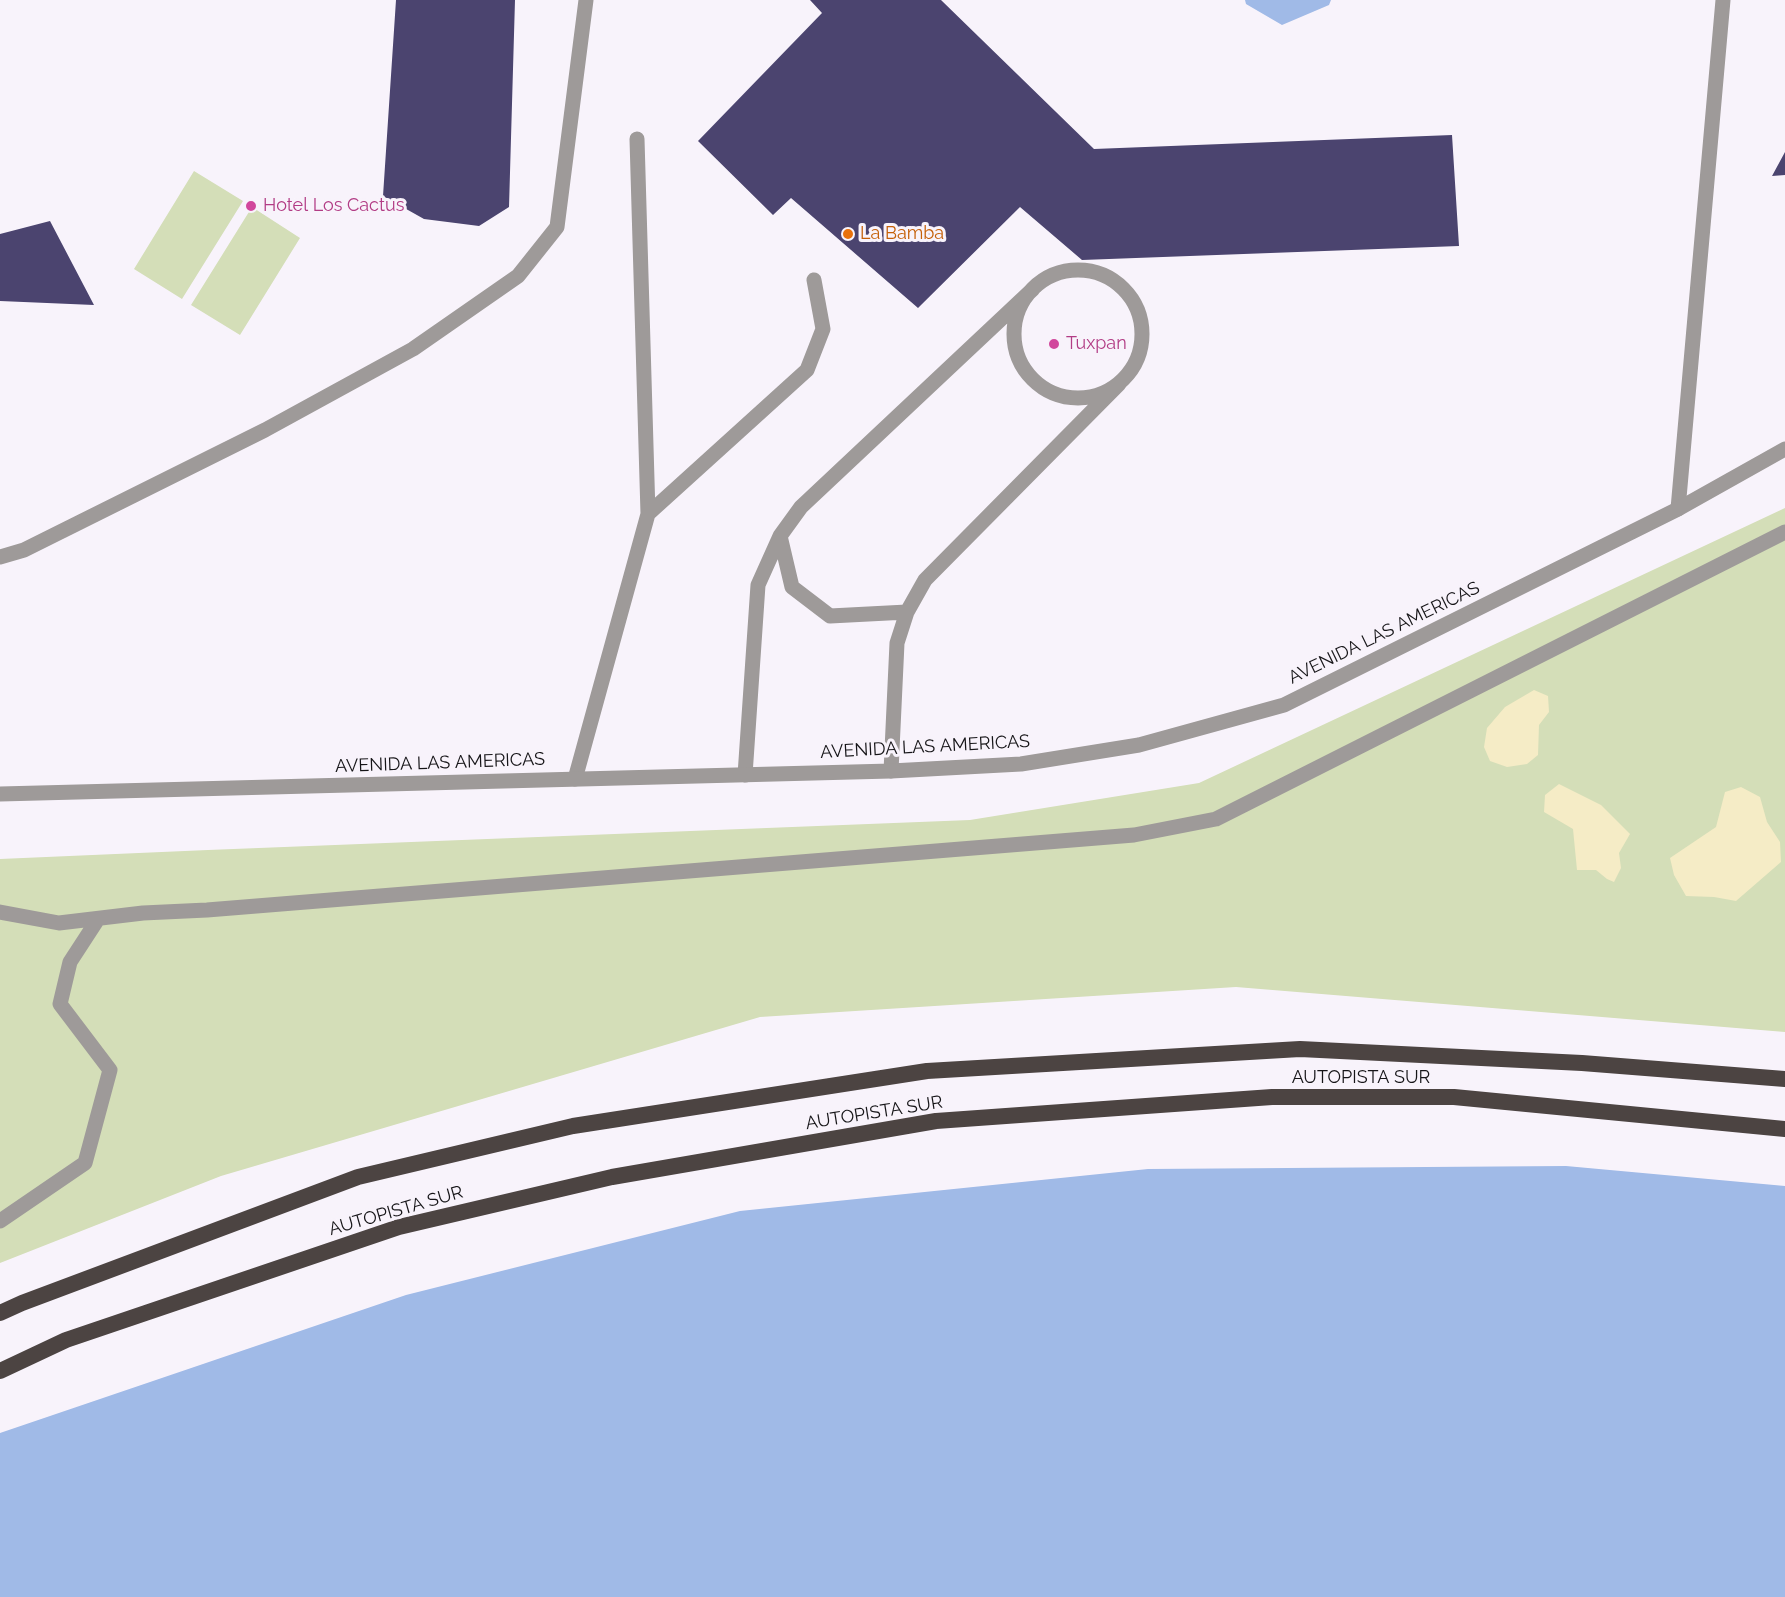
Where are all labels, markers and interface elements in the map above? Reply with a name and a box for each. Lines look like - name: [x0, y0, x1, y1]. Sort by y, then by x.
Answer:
- place label: Hotel Los Cactus: [263, 195, 404, 217]
- marker: Hotel Los Cactus: [244, 199, 258, 213]
- place label: La Bamba: [860, 223, 944, 245]
- marker: La Bamba: [841, 227, 855, 241]
- place label: Tuxpan: [1066, 333, 1127, 355]
- marker: Tuxpan: [1047, 337, 1061, 351]
- street label: AVENIDA LAS AMERICAS: [1285, 577, 1483, 689]
- street label: AVENIDA LAS AMERICAS: [820, 731, 1030, 763]
- street label: AVENIDA LAS AMERICAS: [335, 749, 545, 777]
- street label: AUTOPISTA SUR: [1292, 1067, 1430, 1089]
- street label: AUTOPISTA SUR: [804, 1091, 944, 1135]
- street label: AUTOPISTA SUR: [326, 1182, 466, 1240]

